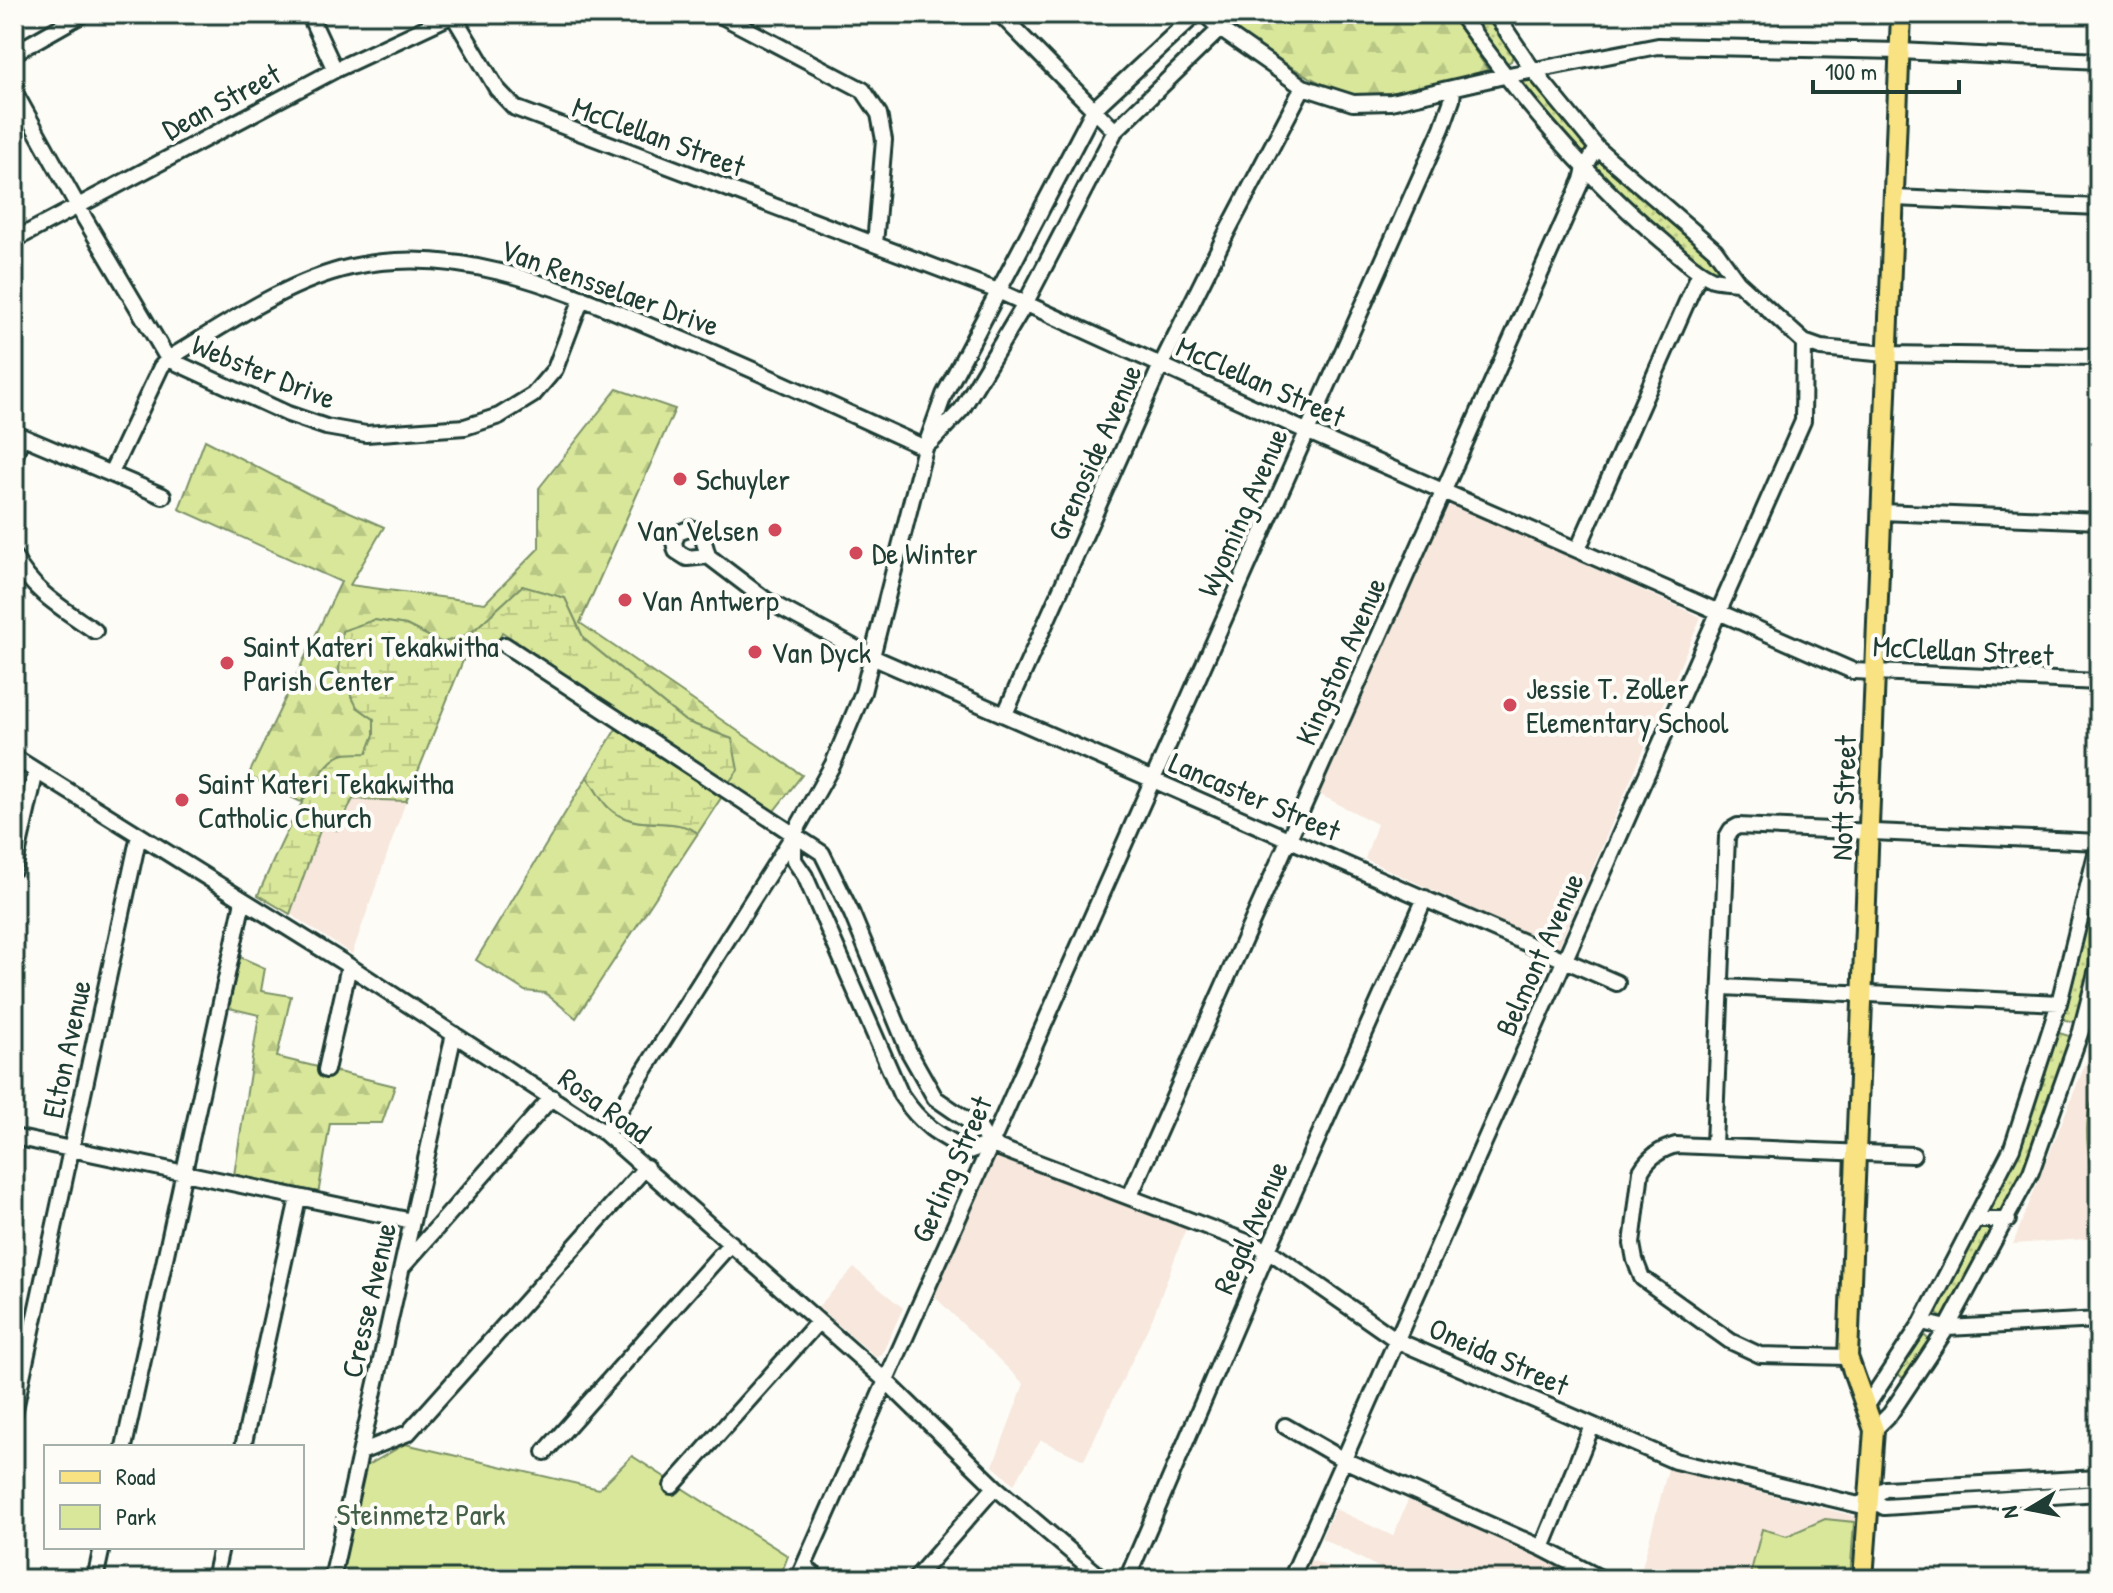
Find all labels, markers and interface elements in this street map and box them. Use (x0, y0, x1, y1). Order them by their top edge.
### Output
scale bar (1813, 44, 1959, 94)
street label: Dean Street (155, 53, 288, 149)
text: 100 m (1825, 55, 1877, 87)
street label: McClellan Street (567, 86, 751, 186)
street label: Van Rensselaer Drive (495, 229, 725, 345)
street label: Webster Drive (186, 324, 342, 418)
street label: McClellan Street (1170, 326, 1352, 436)
street label: Grenoside Avenue (1037, 358, 1151, 546)
street label: Wyoming Avenue (1187, 421, 1297, 602)
place label: Schuyler (696, 459, 791, 499)
marker: Schuyler (671, 470, 689, 488)
place label: Van Velsen (636, 510, 759, 550)
marker: Van Velsen (766, 521, 784, 539)
place label: De Winter (872, 533, 978, 573)
marker: De Winter (847, 544, 865, 562)
street label: Kingston Avenue (1285, 571, 1395, 751)
place label: Van Antwerp (641, 580, 779, 620)
marker: Van Antwerp (616, 591, 634, 609)
street label: McClellan Street (1872, 625, 2055, 675)
place label: Saint Kateri Tekakwitha Parish Center (243, 626, 499, 700)
place label: Van Dyck (771, 632, 871, 672)
marker: Van Dyck (746, 643, 764, 661)
marker: Saint Kateri Tekakwitha Parish Center (218, 654, 236, 672)
place label: Jessie T. Zoller Elementary School (1526, 668, 1728, 742)
marker: Jessie T. Zoller Elementary School (1501, 696, 1519, 714)
street label: Nott Street (1821, 734, 1865, 861)
street label: Lancaster Street (1163, 742, 1347, 850)
place label: Saint Kateri Tekakwitha Catholic Church (198, 763, 454, 837)
marker: Saint Kateri Tekakwitha Catholic Church (173, 791, 191, 809)
street label: Belmont Avenue (1485, 866, 1593, 1042)
street label: Elton Avenue (32, 976, 100, 1122)
street label: Rosa Road (551, 1058, 660, 1152)
street label: Gerling Street (901, 1089, 1001, 1249)
street label: Regal Avenue (1203, 1154, 1297, 1300)
street label: Cresse Avenue (331, 1218, 405, 1381)
street label: Oneida Street (1423, 1307, 1576, 1405)
legend (44, 1445, 304, 1549)
text: Road (116, 1460, 155, 1492)
north arrow (1989, 1469, 2069, 1549)
park label: Steinmetz Park (337, 1494, 505, 1534)
text: Park (116, 1500, 156, 1532)
text: N (1993, 1504, 2025, 1521)

